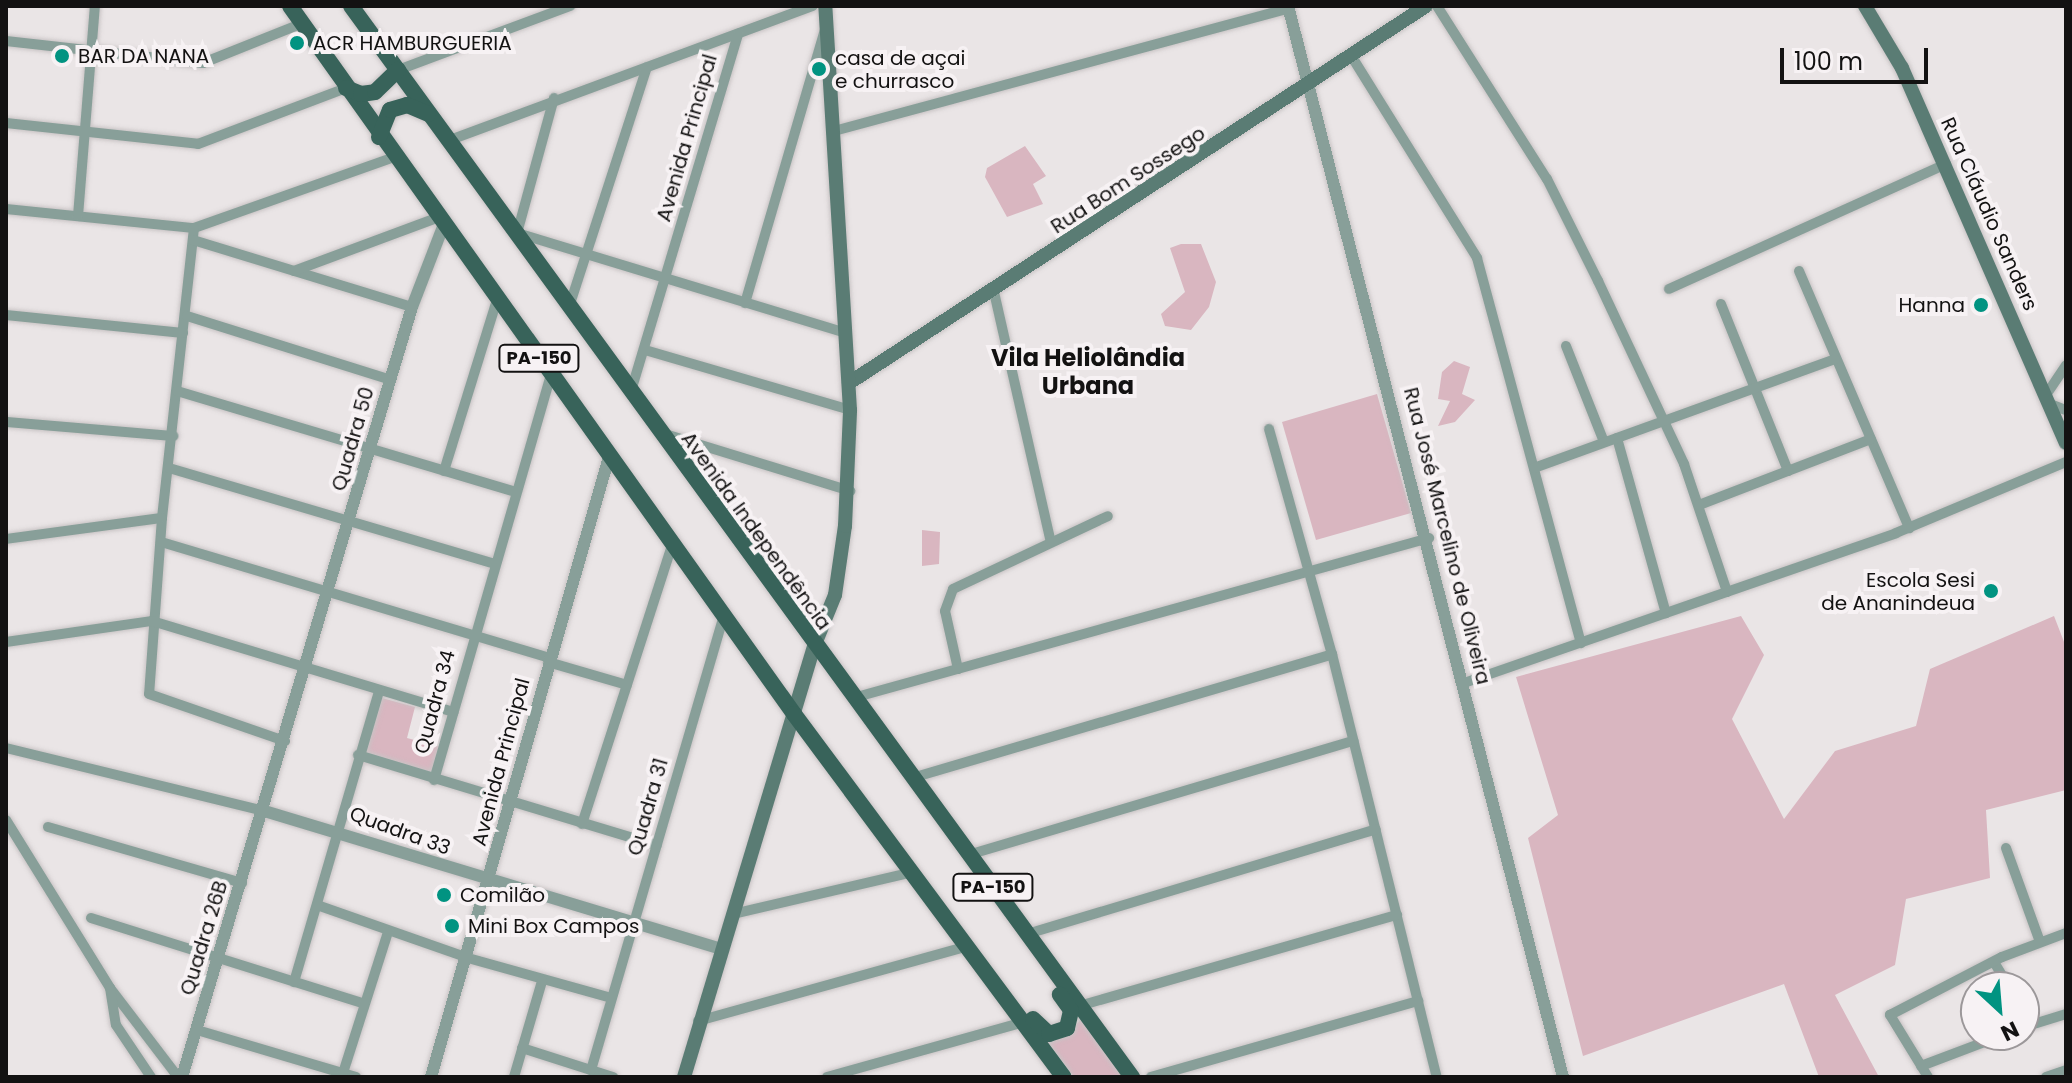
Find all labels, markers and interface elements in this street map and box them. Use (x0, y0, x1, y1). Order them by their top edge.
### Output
place label: ACR HAMBURGUERIA (313, 31, 512, 55)
scale bar (1784, 32, 1932, 82)
marker: ACR HAMBURGUERIA (288, 34, 306, 52)
place label: BAR DA NANA (78, 44, 209, 68)
text: 100 m (1794, 45, 1863, 78)
place label: casa de açai e churrasco (835, 46, 965, 93)
marker: BAR DA NANA (53, 47, 71, 65)
street label: Avenida Principal (652, 52, 722, 224)
marker: casa de açai e churrasco (810, 60, 828, 78)
street label: Rua Cláudio Sanders (1936, 114, 2042, 314)
street label: Rua Bom Sossego (1046, 121, 1210, 239)
place label: Hanna (1899, 293, 1965, 317)
marker: Hanna (1972, 296, 1990, 314)
road number: PA-150 (497, 344, 581, 372)
district label: Vila Heliolândia Urbana (991, 344, 1185, 400)
street label: Quadra 50 (327, 384, 379, 494)
street label: Rua José Marcelino de Oliveira (1398, 385, 1496, 687)
street label: Avenida Independência (676, 427, 836, 635)
place label: Escola Sesi de Ananindeua (1821, 568, 1975, 615)
marker: Escola Sesi de Ananindeua (1982, 582, 2000, 600)
street label: Quadra 34 (410, 648, 460, 756)
street label: Avenida Principal (467, 675, 535, 849)
street label: Quadra 31 (623, 756, 673, 858)
street label: Quadra 33 (346, 802, 454, 860)
road number: PA-150 (951, 873, 1035, 901)
street label: Quadra 26B (175, 878, 233, 998)
place label: Comilão (460, 883, 545, 907)
marker: Comilão (435, 886, 453, 904)
place label: Mini Box Campos (468, 914, 639, 938)
marker: Mini Box Campos (443, 917, 461, 935)
north arrow (1960, 971, 2040, 1051)
text: N (1996, 1014, 2024, 1049)

